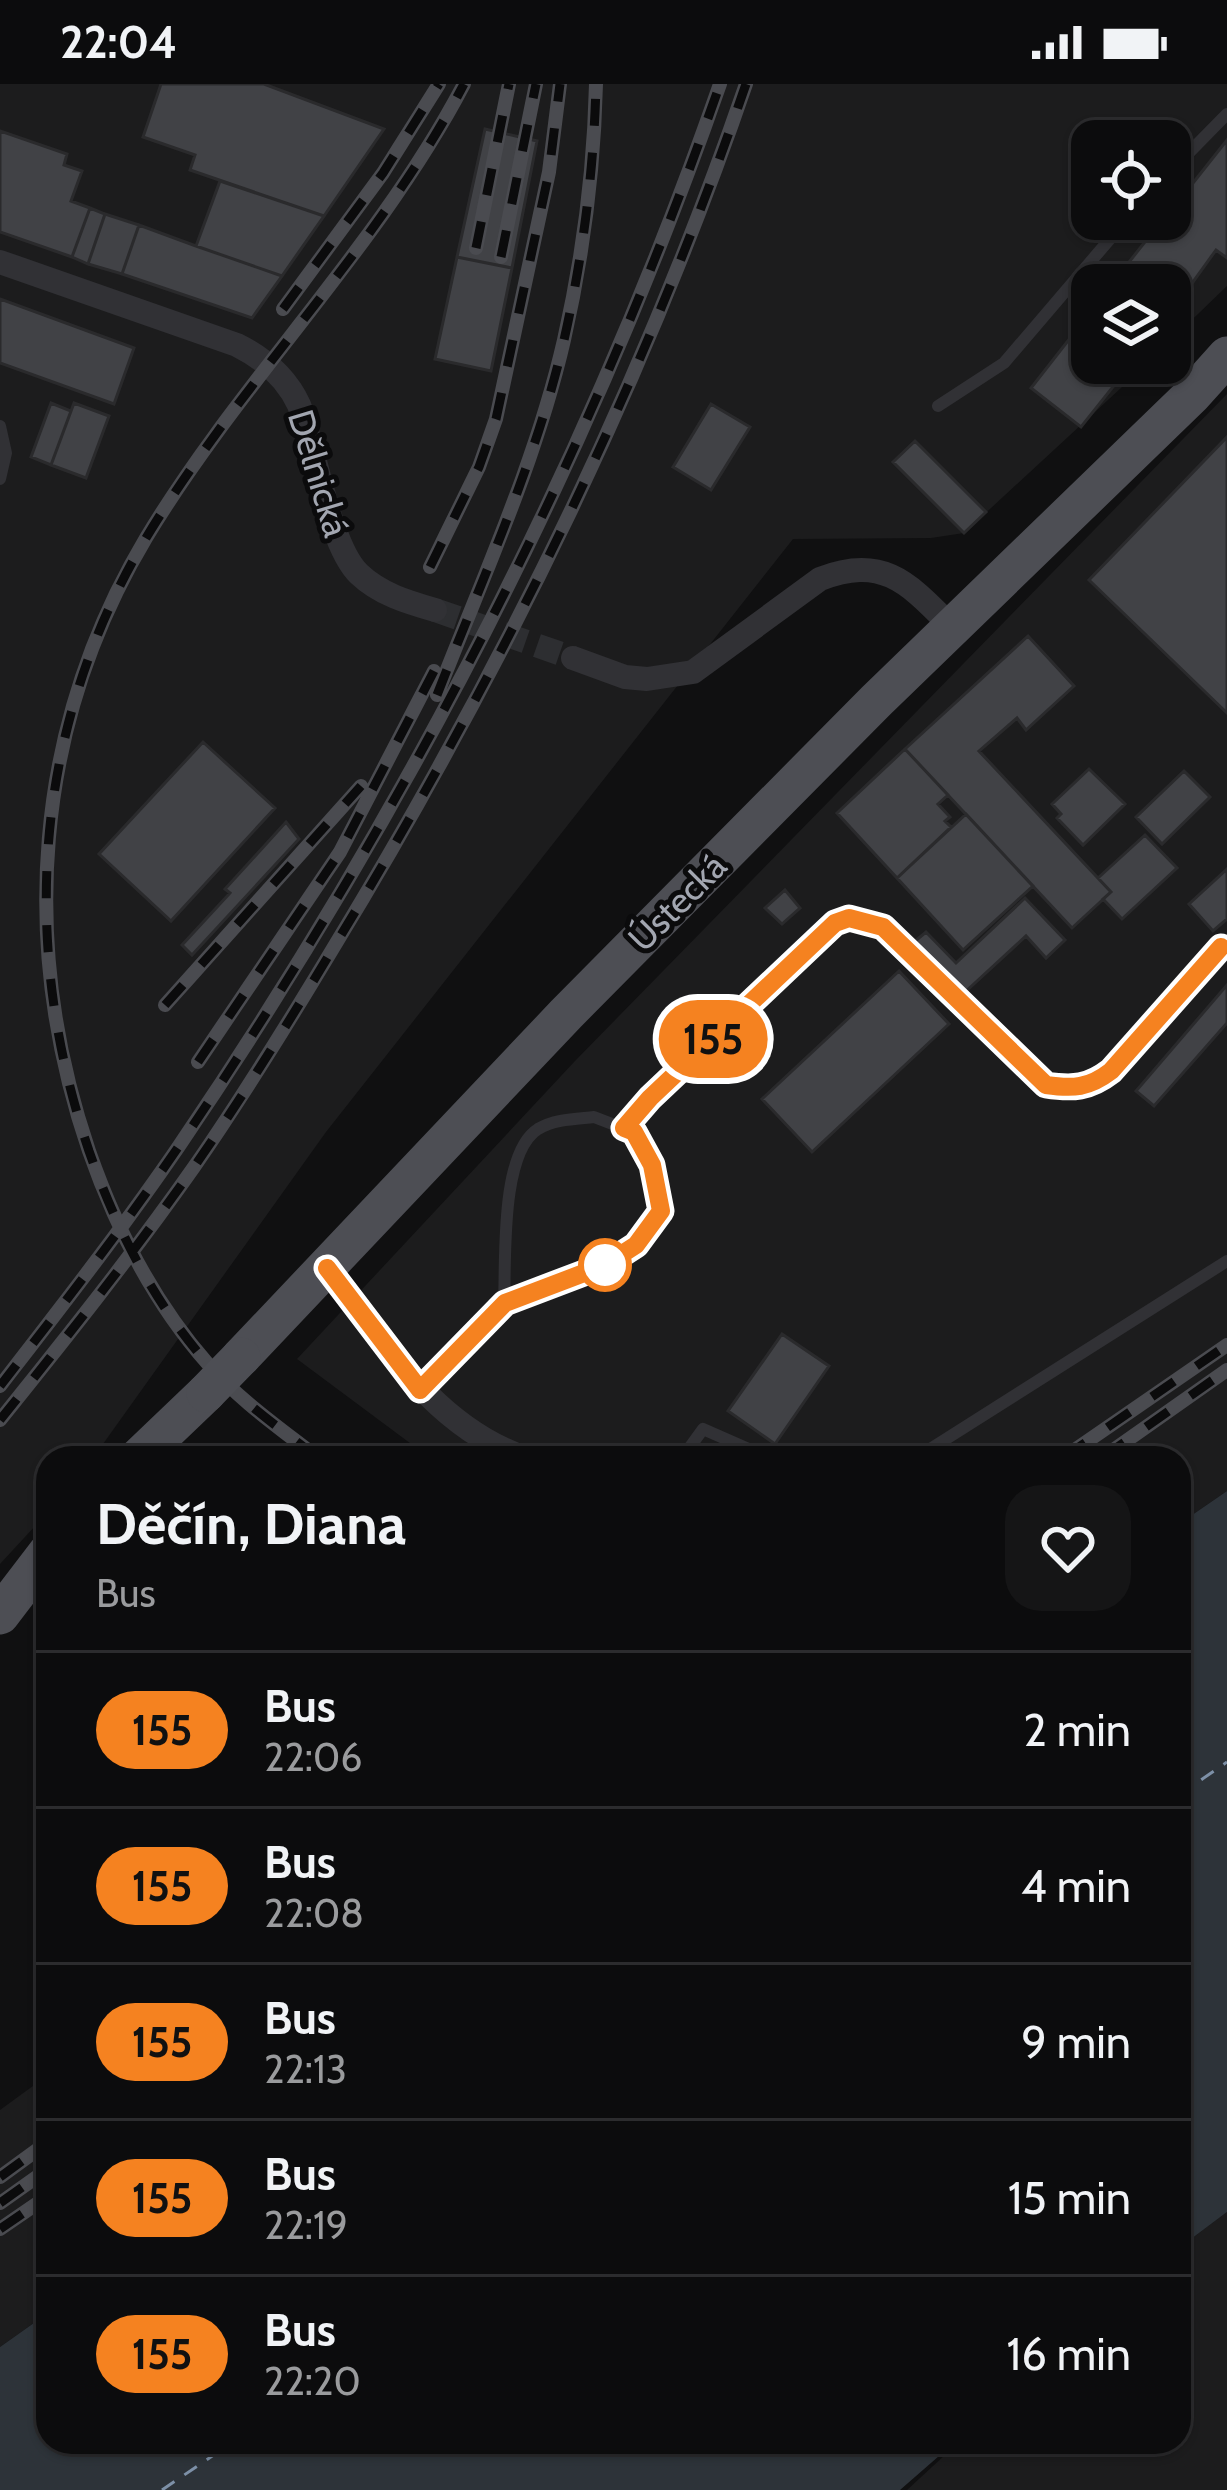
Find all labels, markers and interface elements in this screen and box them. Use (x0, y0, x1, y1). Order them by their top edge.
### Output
text: 22:04 (60, 15, 177, 69)
map controls (1071, 120, 1191, 384)
button: locate (1071, 120, 1191, 240)
button: layers (1071, 264, 1191, 384)
street label: Dělnická (279, 404, 359, 542)
street label: Ústecká (619, 844, 735, 960)
line badge: 155 (644, 1000, 782, 1078)
text: 155 (683, 1013, 743, 1065)
unlabelled marker (580, 1240, 630, 1290)
button: heart (1005, 1485, 1131, 1611)
text: Děčín, Diana (96, 1489, 406, 1558)
text: Bus (96, 1569, 156, 1617)
text: Bus (264, 1679, 336, 1733)
text: 2 min (1023, 1703, 1131, 1757)
text: 155 (132, 1704, 192, 1756)
text: 22:06 (264, 1733, 362, 1781)
text: Bus (264, 1835, 336, 1889)
text: 4 min (1021, 1859, 1131, 1913)
text: 155 (132, 1860, 192, 1912)
text: 22:08 (264, 1889, 364, 1937)
text: Bus (264, 1991, 336, 2045)
text: 9 min (1021, 2015, 1131, 2069)
text: 155 (132, 2016, 192, 2068)
text: 22:13 (264, 2045, 347, 2093)
text: Bus (264, 2147, 336, 2201)
text: 15 min (1008, 2171, 1131, 2225)
text: 155 (132, 2172, 192, 2224)
text: 22:19 (264, 2201, 348, 2249)
text: Bus (264, 2303, 336, 2357)
text: 16 min (1006, 2327, 1131, 2381)
text: 155 (132, 2328, 192, 2380)
text: 22:20 (264, 2357, 361, 2405)

